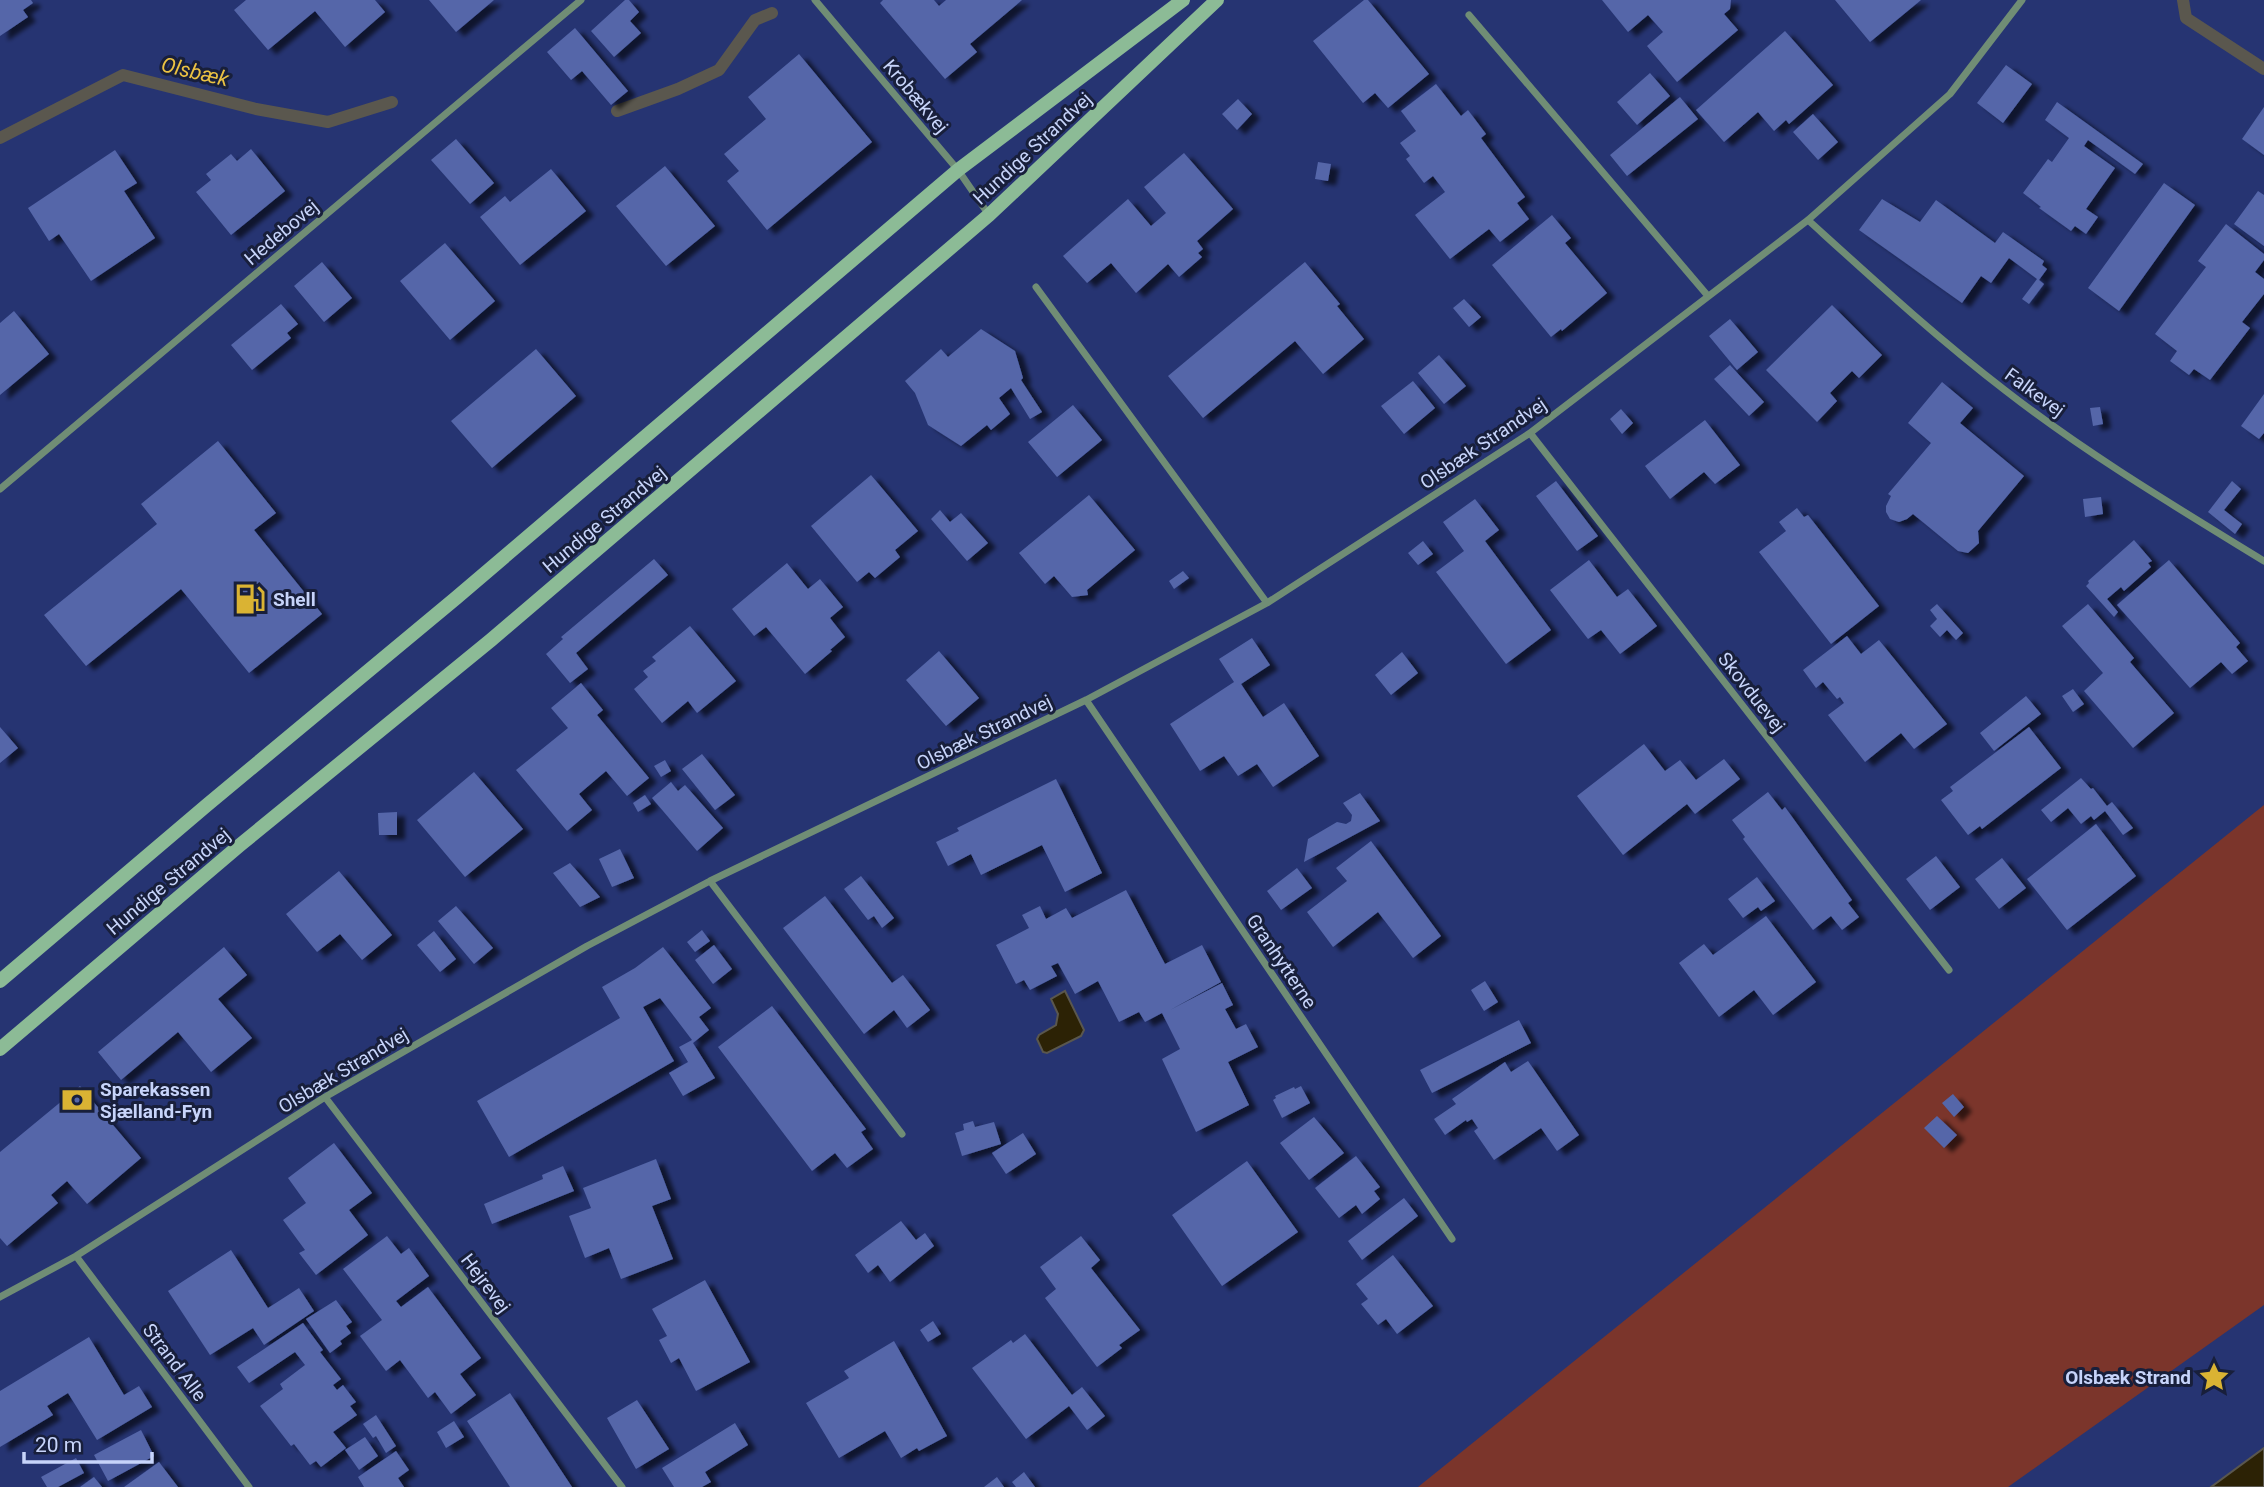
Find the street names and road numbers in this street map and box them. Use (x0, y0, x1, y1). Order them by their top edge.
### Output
street label: Krobækvej (878, 55, 953, 138)
street label: Hundige Strandvej (968, 87, 1097, 209)
street label: Hedebovej (240, 195, 323, 270)
street label: Falkevej (2000, 363, 2069, 422)
street label: Olsbæk Strandvej (1416, 393, 1551, 494)
street label: Hundige Strandvej (538, 461, 671, 578)
street label: Skovduevej (1713, 648, 1790, 737)
street label: Olsbæk Strandvej (913, 690, 1055, 775)
street label: Hundige Strandvej (102, 823, 235, 940)
street label: Granhytterne (1242, 910, 1322, 1013)
street label: Olsbæk Strandvej (274, 1023, 412, 1118)
street label: Hejrevej (456, 1249, 515, 1317)
street label: Strand Alle (138, 1319, 211, 1406)

